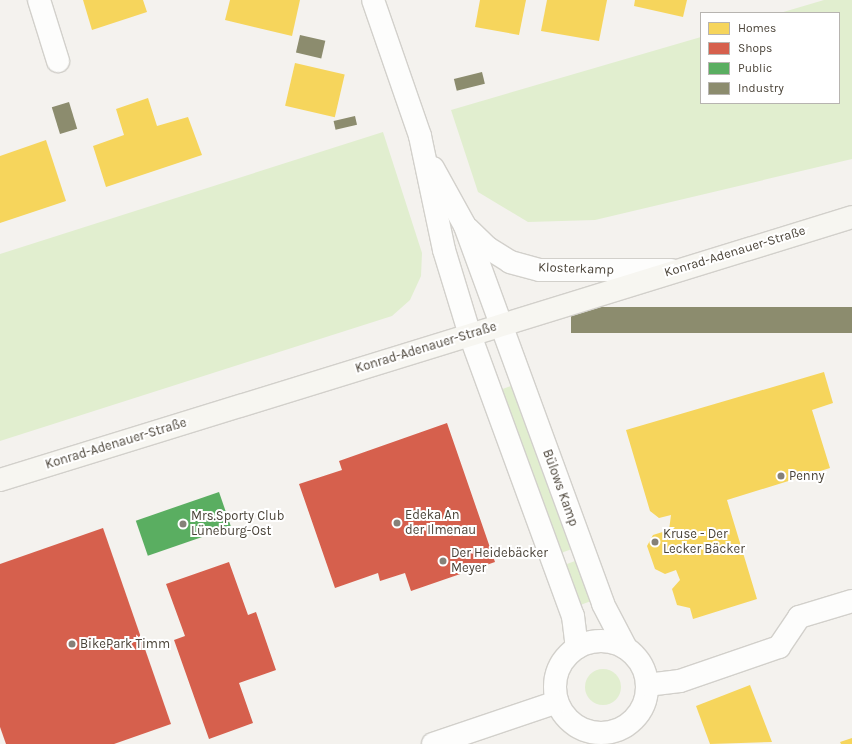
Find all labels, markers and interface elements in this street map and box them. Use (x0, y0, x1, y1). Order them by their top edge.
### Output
legend (700, 12, 840, 104)
text: Homes (738, 21, 776, 35)
text: Shops (738, 41, 772, 55)
text: Public (738, 61, 772, 75)
text: Industry (738, 81, 784, 95)
street label: Konrad-Adenauer-Straße (663, 223, 807, 281)
street label: Klosterkamp (538, 260, 614, 278)
street label: Konrad-Adenauer-Straße (354, 319, 498, 377)
street label: Konrad-Adenauer-Straße (44, 415, 188, 473)
street label: Bülows Kamp (539, 447, 581, 529)
place label: Penny (789, 468, 825, 484)
marker: Penny (776, 471, 786, 481)
place label: Edeka An der Ilmenau (405, 508, 476, 539)
place label: Mrs.Sporty Club Lüneburg-Ost (191, 509, 284, 540)
marker: Edeka An der Ilmenau (392, 518, 402, 528)
marker: Mrs.Sporty Club Lüneburg-Ost (178, 519, 188, 529)
place label: Kruse - Der Lecker Bäcker (663, 527, 745, 558)
marker: Kruse - Der Lecker Bäcker (650, 537, 660, 547)
place label: Der Heidebäcker Meyer (451, 546, 548, 577)
marker: Der Heidebäcker Meyer (438, 556, 448, 566)
place label: BikePark Timm (80, 636, 170, 652)
marker: BikePark Timm (67, 639, 77, 649)

